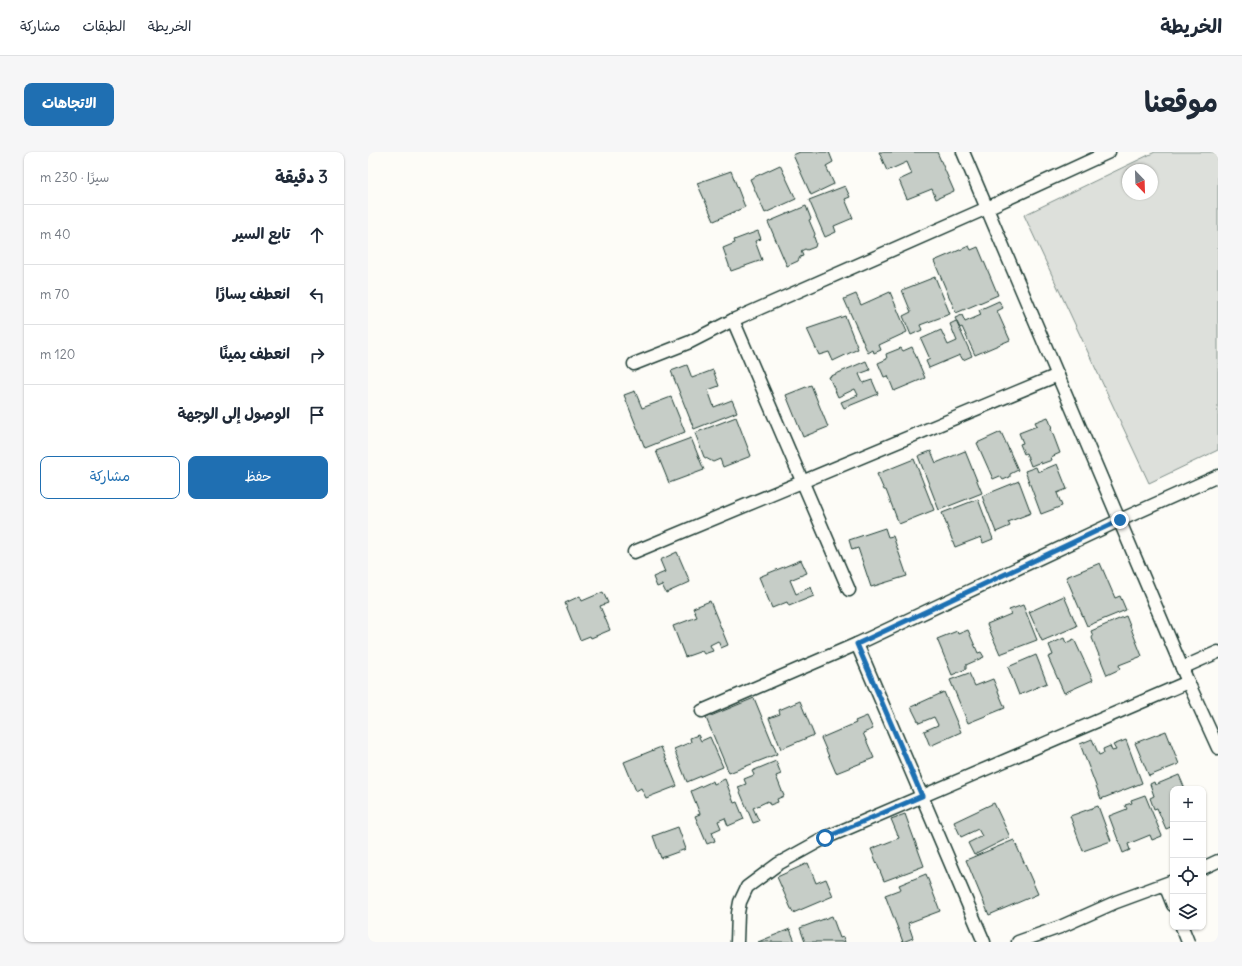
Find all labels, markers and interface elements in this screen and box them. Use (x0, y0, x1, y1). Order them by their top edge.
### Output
text: الخريطة (1160, 14, 1222, 38)
text: مشاركة (20, 17, 60, 35)
text: الطبقات (82, 17, 126, 35)
text: الخريطة (148, 17, 191, 35)
button: الاتجاهات (24, 83, 114, 126)
text: موقعنا (1144, 84, 1218, 120)
north arrow (1122, 164, 1158, 200)
text: 3 دقيقة (275, 166, 328, 188)
text: سيرًا · 230 m (40, 169, 109, 186)
text: تابع السير (233, 224, 290, 243)
icon: ahead (306, 224, 328, 246)
text: 40 m (40, 226, 71, 243)
text: انعطف يسارًا (216, 284, 290, 303)
icon: left (306, 284, 328, 306)
text: 70 m (40, 286, 69, 303)
text: انعطف يمينًا (219, 344, 290, 363)
icon: right (306, 344, 328, 366)
text: 120 m (40, 346, 75, 363)
text: الوصول إلى الوجهة (177, 404, 290, 423)
icon: arrive (306, 404, 328, 426)
button: مشاركة (40, 456, 180, 499)
button: حفظ (188, 456, 328, 499)
route end (1111, 511, 1129, 529)
map controls (1170, 786, 1206, 930)
button: + (1170, 786, 1206, 822)
button: − (1170, 822, 1206, 858)
route start (816, 829, 834, 847)
button: locate (1170, 858, 1206, 894)
button: layers (1170, 894, 1206, 930)

